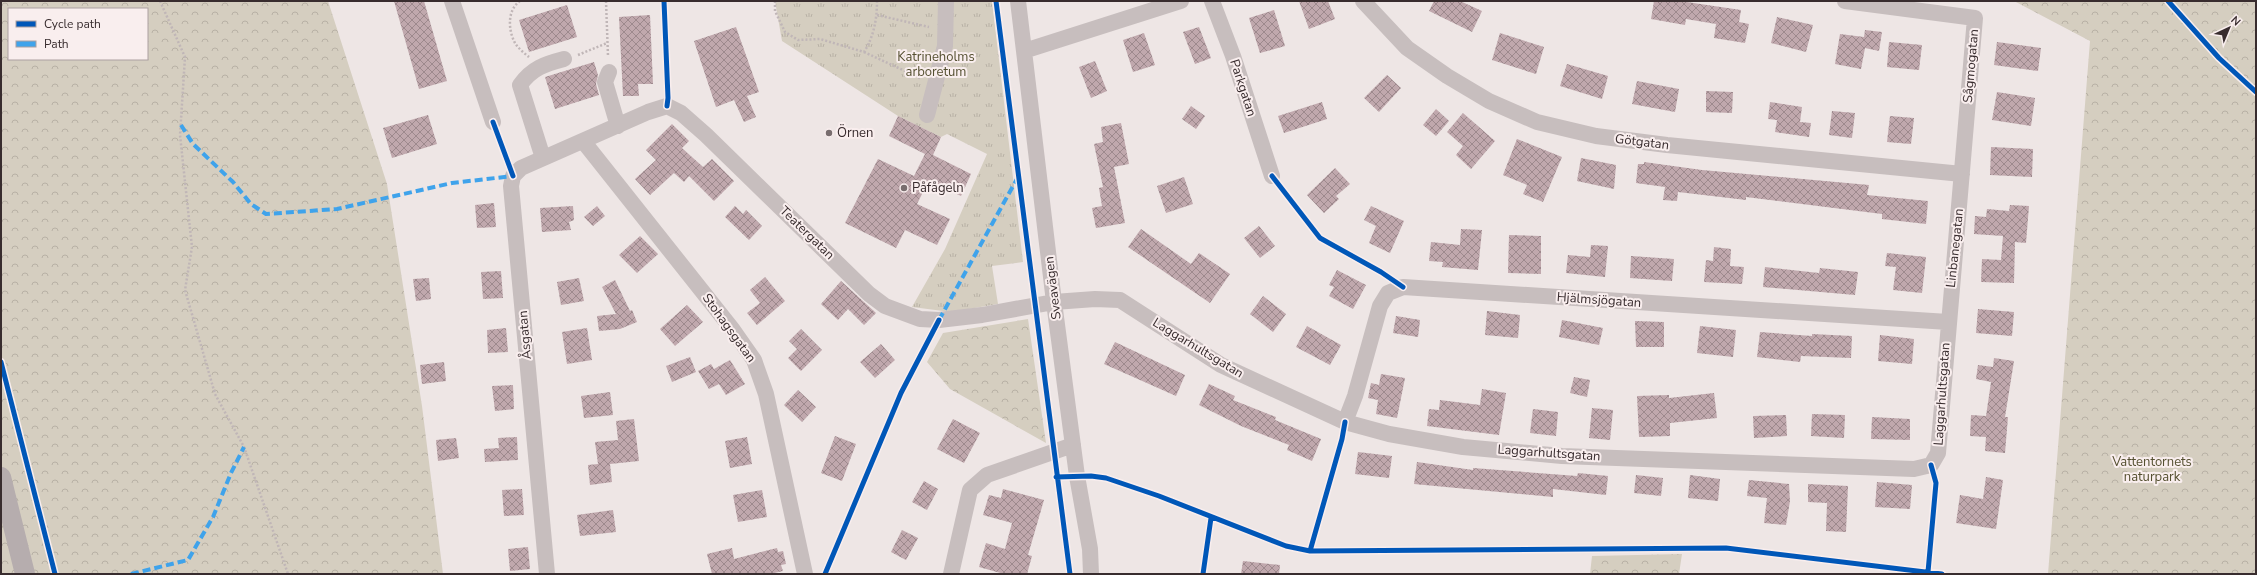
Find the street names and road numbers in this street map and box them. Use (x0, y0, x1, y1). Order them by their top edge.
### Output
street label: Sågmogatan (1959, 28, 1983, 104)
street label: Parkgatan (1225, 57, 1261, 119)
street label: Götgatan (1614, 130, 1670, 154)
street label: Teatergatan (776, 202, 838, 264)
street label: Linbanegatan (1942, 207, 1968, 289)
street label: Sveavägen (1040, 255, 1066, 321)
street label: Hjälmsjögatan (1556, 288, 1642, 312)
street label: Stohagsgatan (698, 290, 760, 366)
street label: Åsgatan (513, 310, 536, 360)
street label: Laggarhultsgatan (1149, 314, 1247, 382)
street label: Laggarhultsgatan (1929, 342, 1955, 446)
street label: Laggarhultsgatan (1497, 440, 1601, 466)

